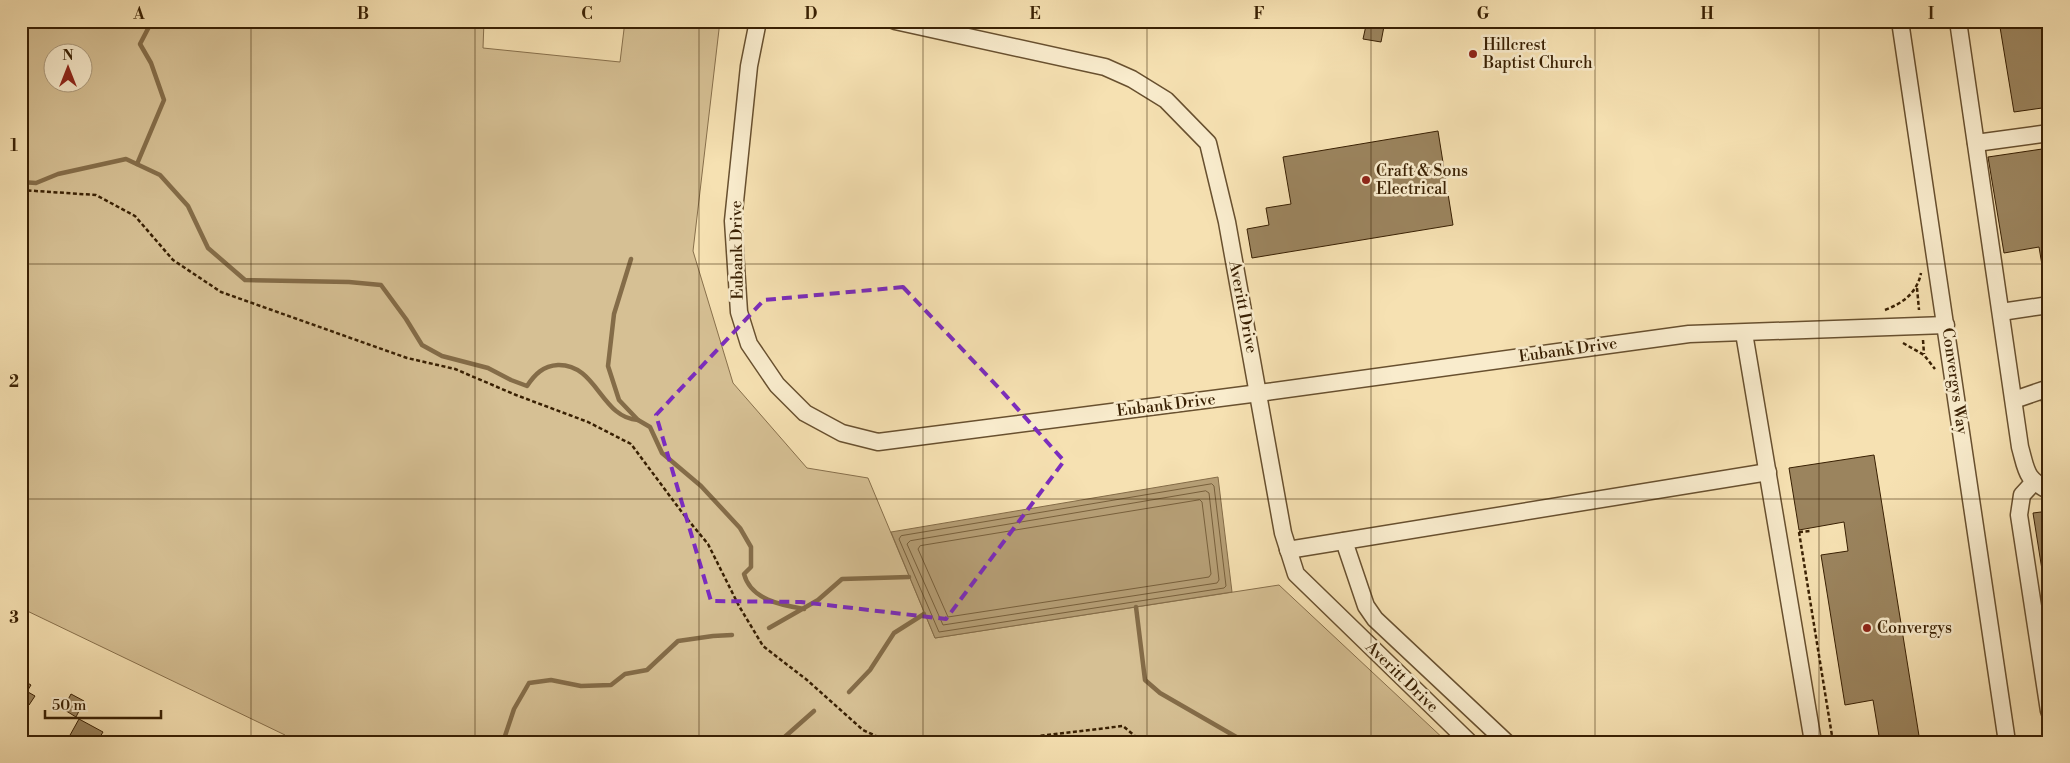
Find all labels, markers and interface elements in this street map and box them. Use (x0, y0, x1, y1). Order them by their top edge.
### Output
text: A (132, 4, 145, 24)
text: B (357, 4, 369, 24)
text: C (581, 4, 593, 24)
text: D (805, 4, 818, 24)
text: E (1029, 4, 1041, 24)
text: F (1253, 4, 1265, 24)
text: G (1477, 4, 1490, 24)
text: H (1700, 4, 1714, 24)
text: I (1928, 4, 1934, 24)
place label: Hillcrest Baptist Church (1482, 35, 1593, 73)
north arrow (42, 42, 92, 92)
text: N (62, 47, 74, 65)
marker: Hillcrest Baptist Church (1467, 48, 1479, 60)
text: 1 (10, 136, 18, 156)
place label: Craft & Sons Electrical (1376, 161, 1468, 199)
marker: Craft & Sons Electrical (1360, 174, 1372, 186)
street label: Eubank Drive (726, 200, 748, 300)
street label: Averitt Drive (1224, 258, 1262, 355)
street label: Convergys Way (1938, 326, 1972, 436)
street label: Eubank Drive (1517, 333, 1619, 367)
text: 2 (9, 372, 19, 392)
street label: Eubank Drive (1115, 389, 1217, 421)
text: 3 (9, 608, 19, 628)
place label: Convergys (1877, 618, 1952, 638)
marker: Convergys (1861, 622, 1873, 634)
street label: Averitt Drive (1361, 637, 1443, 717)
scale bar (45, 688, 161, 720)
text: 50 m (52, 696, 86, 715)

